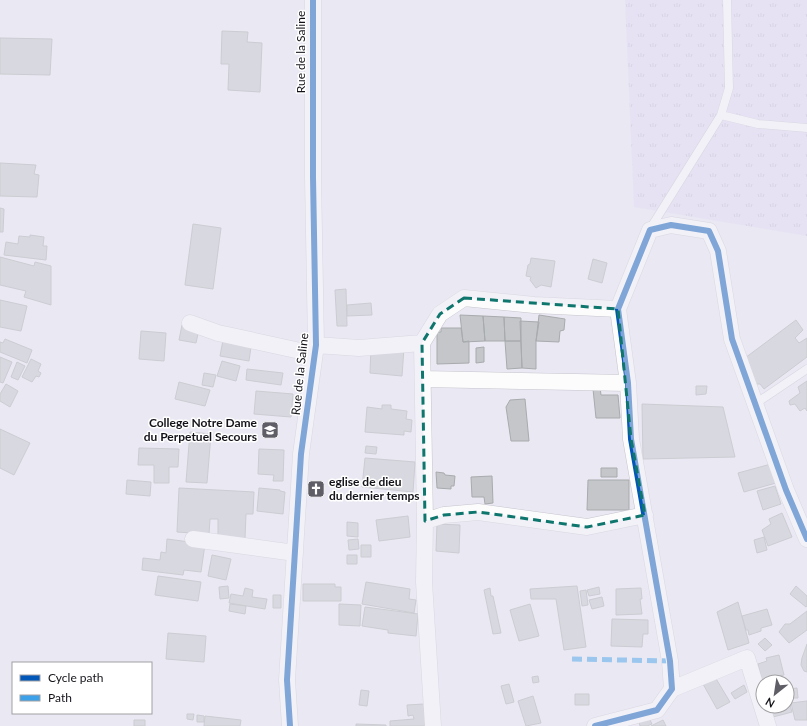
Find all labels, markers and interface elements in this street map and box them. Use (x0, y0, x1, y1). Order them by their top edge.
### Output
street label: Rue de la Saline (293, 11, 308, 93)
street label: Rue de la Saline (288, 332, 311, 416)
place label: College Notre Dame du Perpetuel Secours (144, 415, 258, 444)
school or university icon: College Notre Dame du Perpetuel Secours (260, 420, 280, 440)
place label: eglise de dieu du dernier temps (329, 474, 420, 503)
church icon: eglise de dieu du dernier temps (306, 479, 326, 499)
legend (12, 662, 152, 714)
text: Cycle path (48, 670, 103, 685)
north arrow (755, 674, 795, 714)
text: Path (48, 690, 72, 705)
text: N (763, 695, 777, 711)

